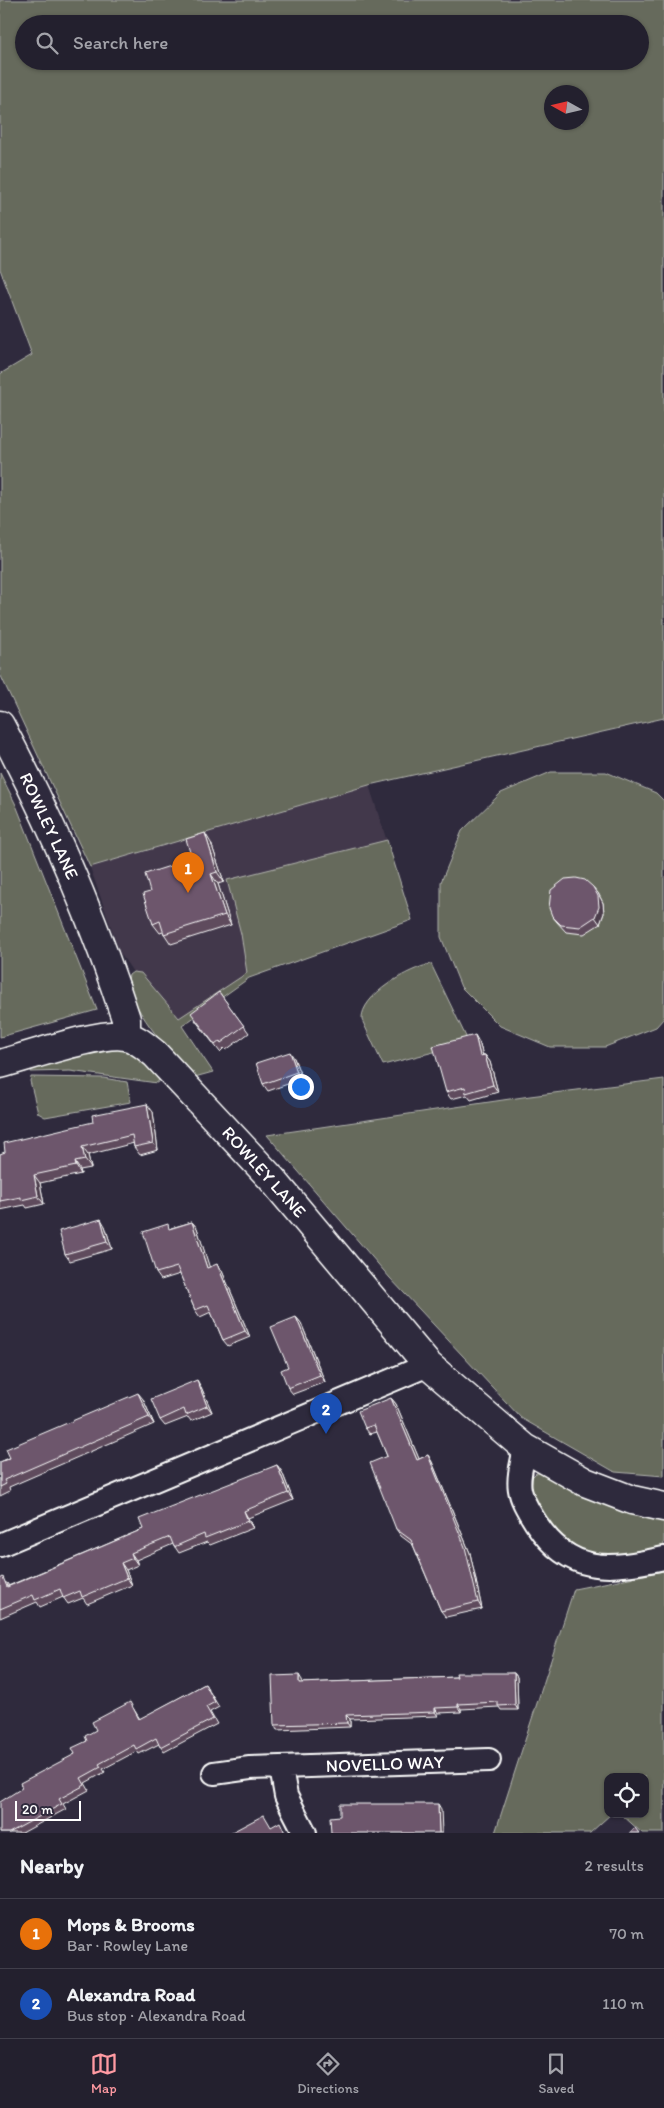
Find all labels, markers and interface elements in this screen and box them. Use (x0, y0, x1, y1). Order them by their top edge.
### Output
search box (15, 15, 649, 70)
icon: search (33, 29, 61, 57)
text: Search here (73, 31, 168, 54)
north arrow (544, 85, 589, 130)
street label: ROWLEY LANE (15, 769, 83, 883)
pin: 1 (172, 852, 204, 893)
your location (288, 1074, 314, 1100)
street label: ROWLEY LANE (217, 1122, 311, 1222)
pin: 2 (310, 1393, 342, 1434)
street label: NOVELLO WAY (326, 1751, 445, 1777)
map controls (604, 1773, 649, 1818)
button: locate (604, 1773, 649, 1818)
scale bar (15, 1798, 81, 1821)
text: 20 m (22, 1801, 53, 1818)
text: Nearby (20, 1853, 84, 1878)
text: 2 results (584, 1856, 644, 1875)
text: Mops & Brooms (67, 1913, 195, 1936)
text: 1 (32, 1924, 40, 1943)
text: 70 m (609, 1924, 644, 1943)
text: Bar · Rowley Lane (67, 1936, 188, 1955)
text: Alexandra Road (67, 1983, 195, 2006)
text: 2 (32, 1994, 40, 2013)
text: 110 m (602, 1994, 644, 2013)
text: Bus stop · Alexandra Road (67, 2006, 246, 2025)
tab: Map (90, 2050, 118, 2097)
tab: Directions (297, 2050, 359, 2097)
tab: Saved (538, 2050, 574, 2097)

